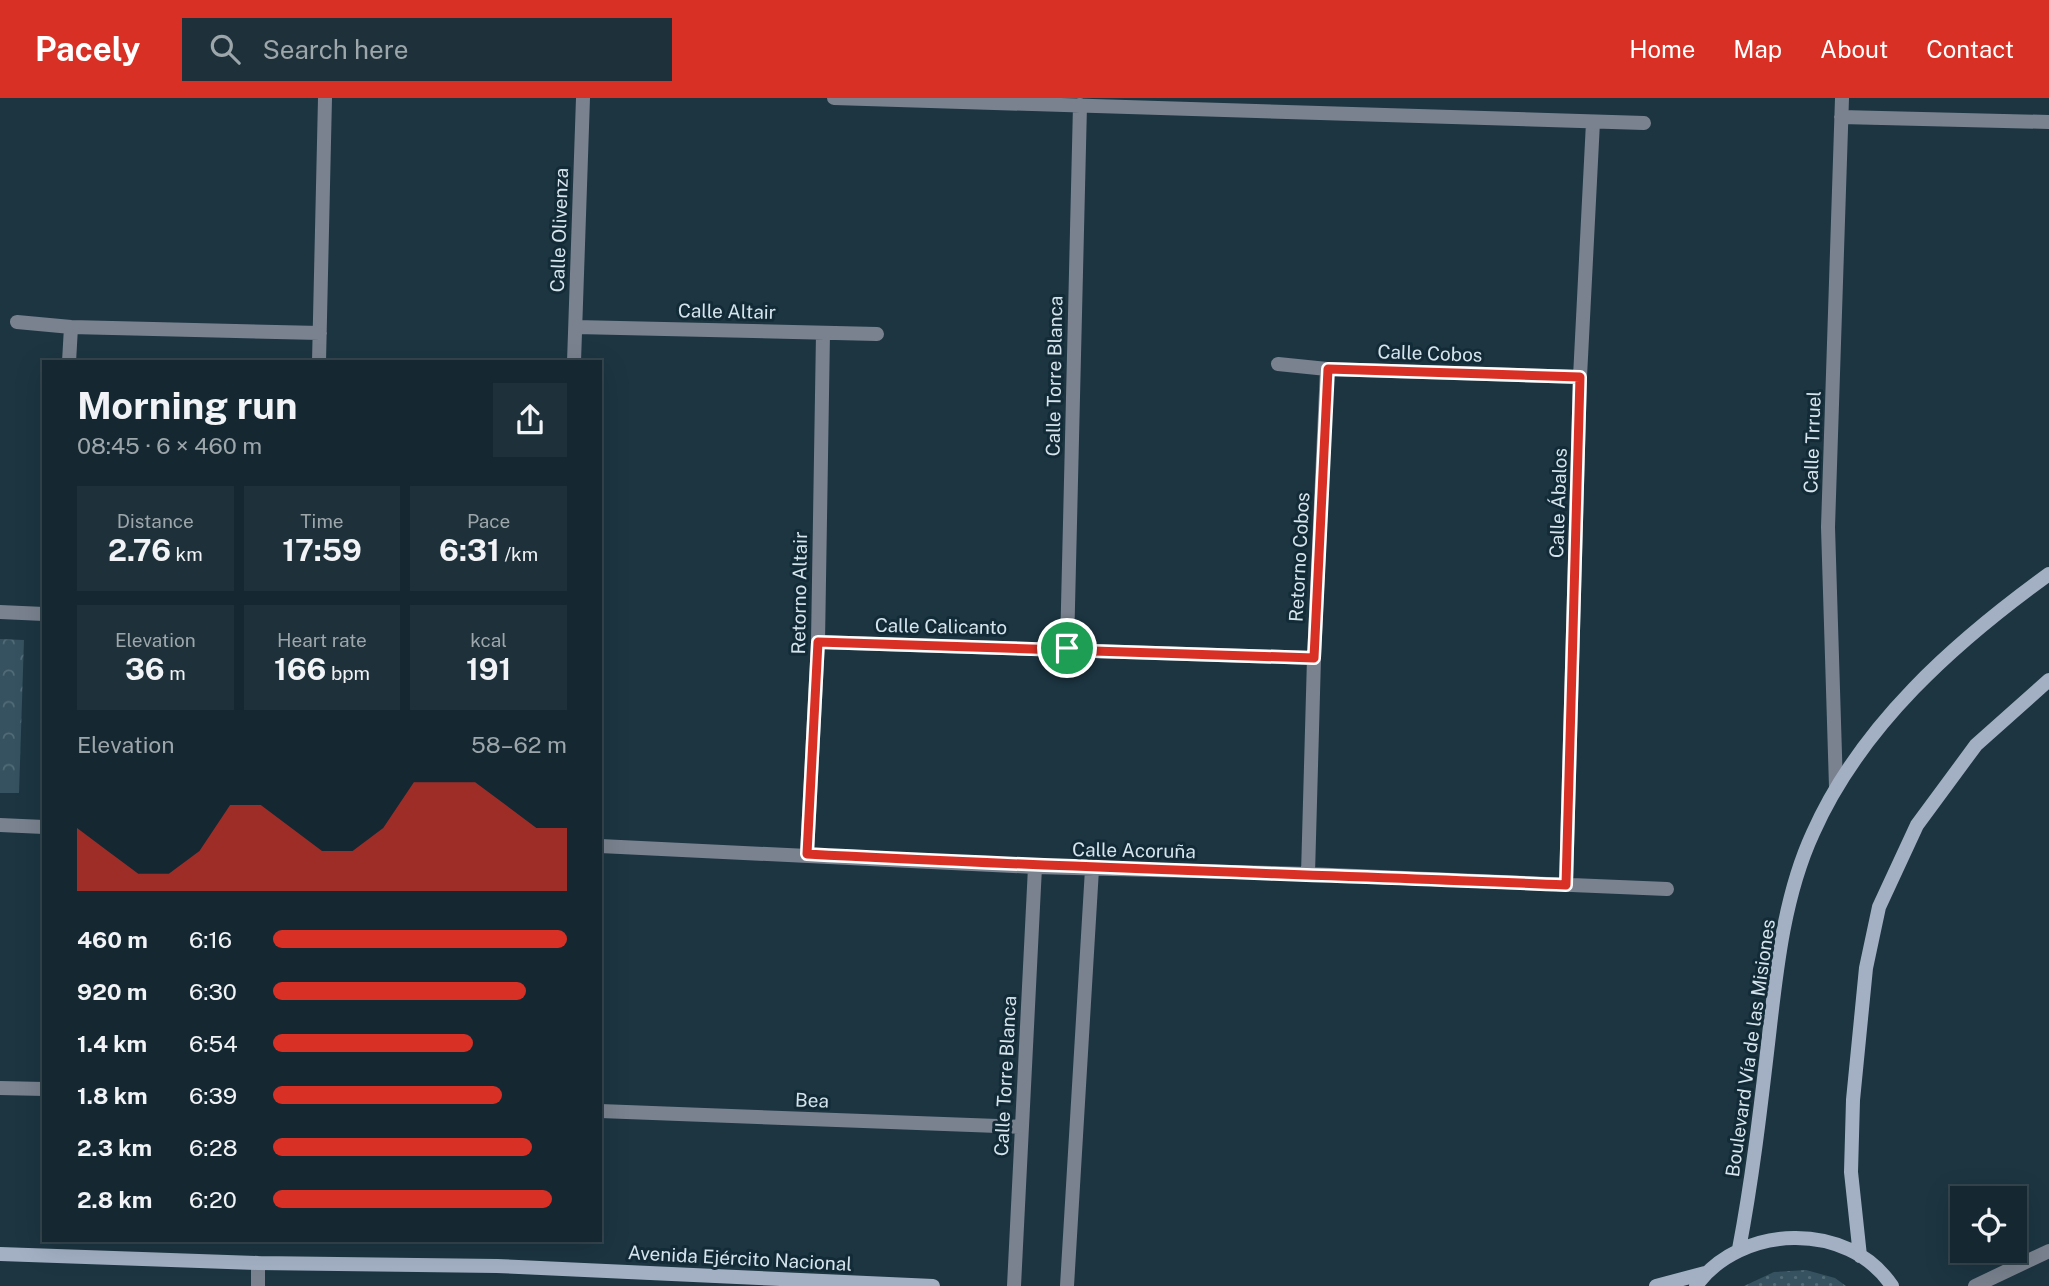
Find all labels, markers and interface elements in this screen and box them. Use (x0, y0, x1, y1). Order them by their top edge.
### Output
search box (182, 18, 672, 81)
text: Pacely (35, 30, 140, 68)
icon: search (206, 30, 244, 68)
text: Search here (262, 34, 408, 65)
text: Home (1629, 35, 1695, 63)
text: Map (1733, 35, 1782, 63)
text: About (1820, 35, 1888, 63)
text: Contact (1926, 35, 2014, 63)
street label: Calle Olivenza (546, 167, 572, 293)
street label: Calle Torre Blanca (1042, 295, 1066, 457)
street label: Calle Altair (678, 299, 776, 323)
street label: Calle Cobos (1377, 340, 1483, 366)
text: Morning run (77, 383, 298, 428)
button: share (493, 383, 567, 457)
street label: Calle Trruel (1799, 390, 1825, 494)
text: 08:45 · 6 × 460 m (77, 432, 262, 459)
street label: Calle Ábalos (1545, 448, 1571, 558)
street label: Retorno Cobos (1285, 492, 1313, 622)
text: Distance (117, 510, 194, 532)
text: Time (300, 510, 344, 532)
text: Pace (467, 510, 510, 532)
street label: Retorno Altair (787, 531, 811, 655)
text: 2.76 (108, 532, 171, 568)
text: 17:59 (282, 532, 362, 568)
text: 6:31 (439, 532, 500, 568)
text: km (171, 543, 203, 565)
text: /km (500, 543, 538, 565)
street label: Calle Calicanto (875, 614, 1007, 638)
pin (1037, 618, 1097, 678)
text: Elevation (115, 629, 196, 651)
text: Heart rate (277, 629, 367, 651)
text: kcal (470, 629, 507, 651)
icon: arrive (1048, 629, 1086, 667)
text: 36 (125, 651, 165, 687)
text: 166 (274, 651, 326, 687)
text: 191 (466, 651, 511, 687)
text: m (165, 662, 186, 684)
text: bpm (326, 662, 370, 684)
text: Elevation (77, 731, 175, 758)
text: 58–62 m (471, 731, 567, 758)
street label: Calle Acoruña (1072, 838, 1196, 862)
street label: Boulevard Vía de las Misiones (1721, 918, 1779, 1178)
text: 460 m (77, 926, 148, 953)
text: 6:16 (189, 926, 232, 953)
text: 920 m (77, 978, 147, 1005)
text: 6:30 (189, 978, 237, 1005)
street label: Calle Torre Blanca (990, 995, 1020, 1157)
text: 1.4 km (77, 1030, 147, 1057)
text: 6:54 (189, 1030, 238, 1057)
text: 1.8 km (77, 1082, 148, 1109)
text: 6:39 (189, 1082, 237, 1109)
street label: Bea (795, 1088, 829, 1112)
text: 2.3 km (77, 1134, 152, 1161)
text: 6:28 (189, 1134, 238, 1161)
text: 2.8 km (77, 1186, 152, 1213)
text: 6:20 (189, 1186, 237, 1213)
map controls (1950, 1186, 2027, 1263)
button: locate (1950, 1186, 2027, 1263)
street label: Avenida Ejército Nacional (627, 1241, 853, 1275)

